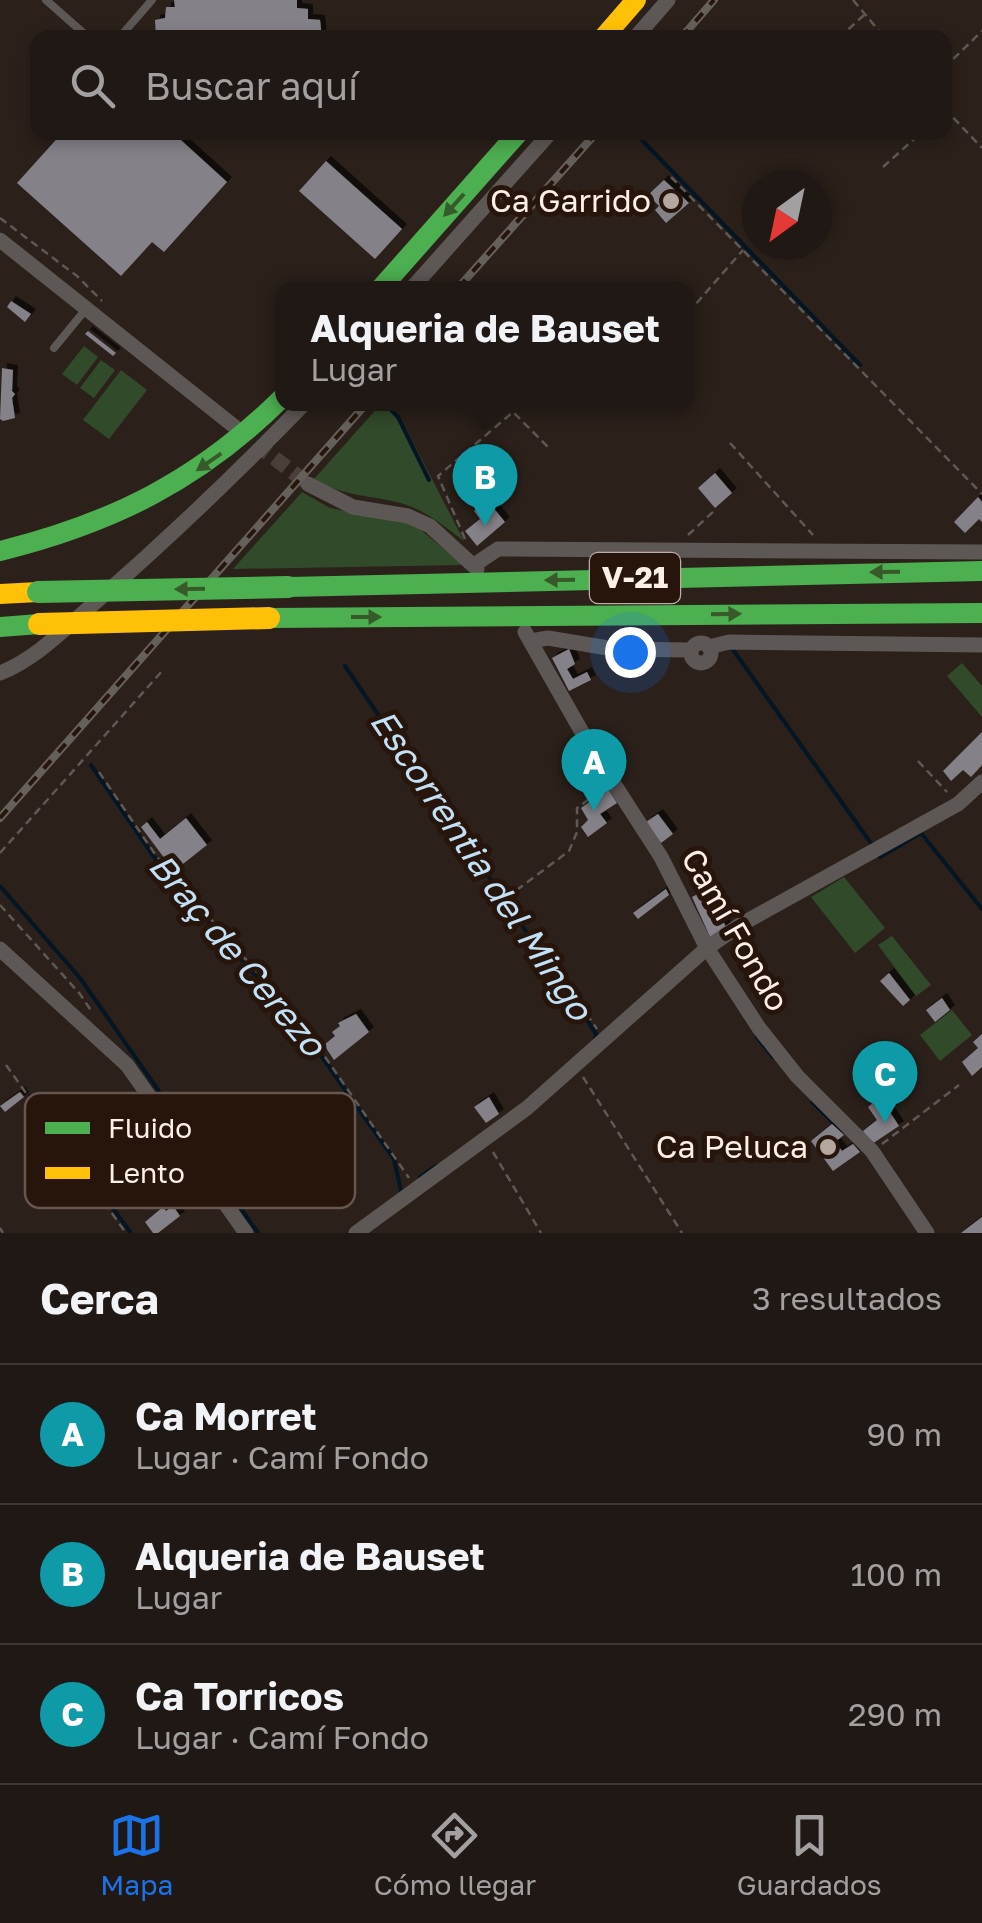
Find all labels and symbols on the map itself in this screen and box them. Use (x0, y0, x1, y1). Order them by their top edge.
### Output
north arrow (742, 170, 832, 260)
place label: Ca Garrido (490, 181, 651, 219)
marker: Ca Garrido (660, 190, 682, 212)
one-way arrow (444, 193, 466, 218)
pin: B (452, 444, 518, 526)
one-way arrow (196, 452, 223, 471)
road number: V-21 (590, 553, 680, 603)
one-way arrow (868, 564, 900, 580)
one-way arrow (543, 572, 575, 588)
one-way arrow (174, 581, 206, 597)
one-way arrow (711, 606, 743, 622)
one-way arrow (351, 609, 383, 625)
your location (605, 627, 656, 678)
water label: Escorrentia del Mingo (362, 701, 603, 1029)
pin: A (562, 728, 626, 811)
street label: Camí Fondo (674, 842, 798, 1017)
water label: Braç de Cerezo (141, 845, 336, 1066)
pin: C (852, 1040, 918, 1123)
legend (25, 1093, 355, 1208)
text: Fluido (108, 1111, 192, 1144)
place label: Ca Peluca (656, 1127, 808, 1165)
marker: Ca Peluca (817, 1136, 839, 1158)
text: Lento (108, 1156, 185, 1189)

